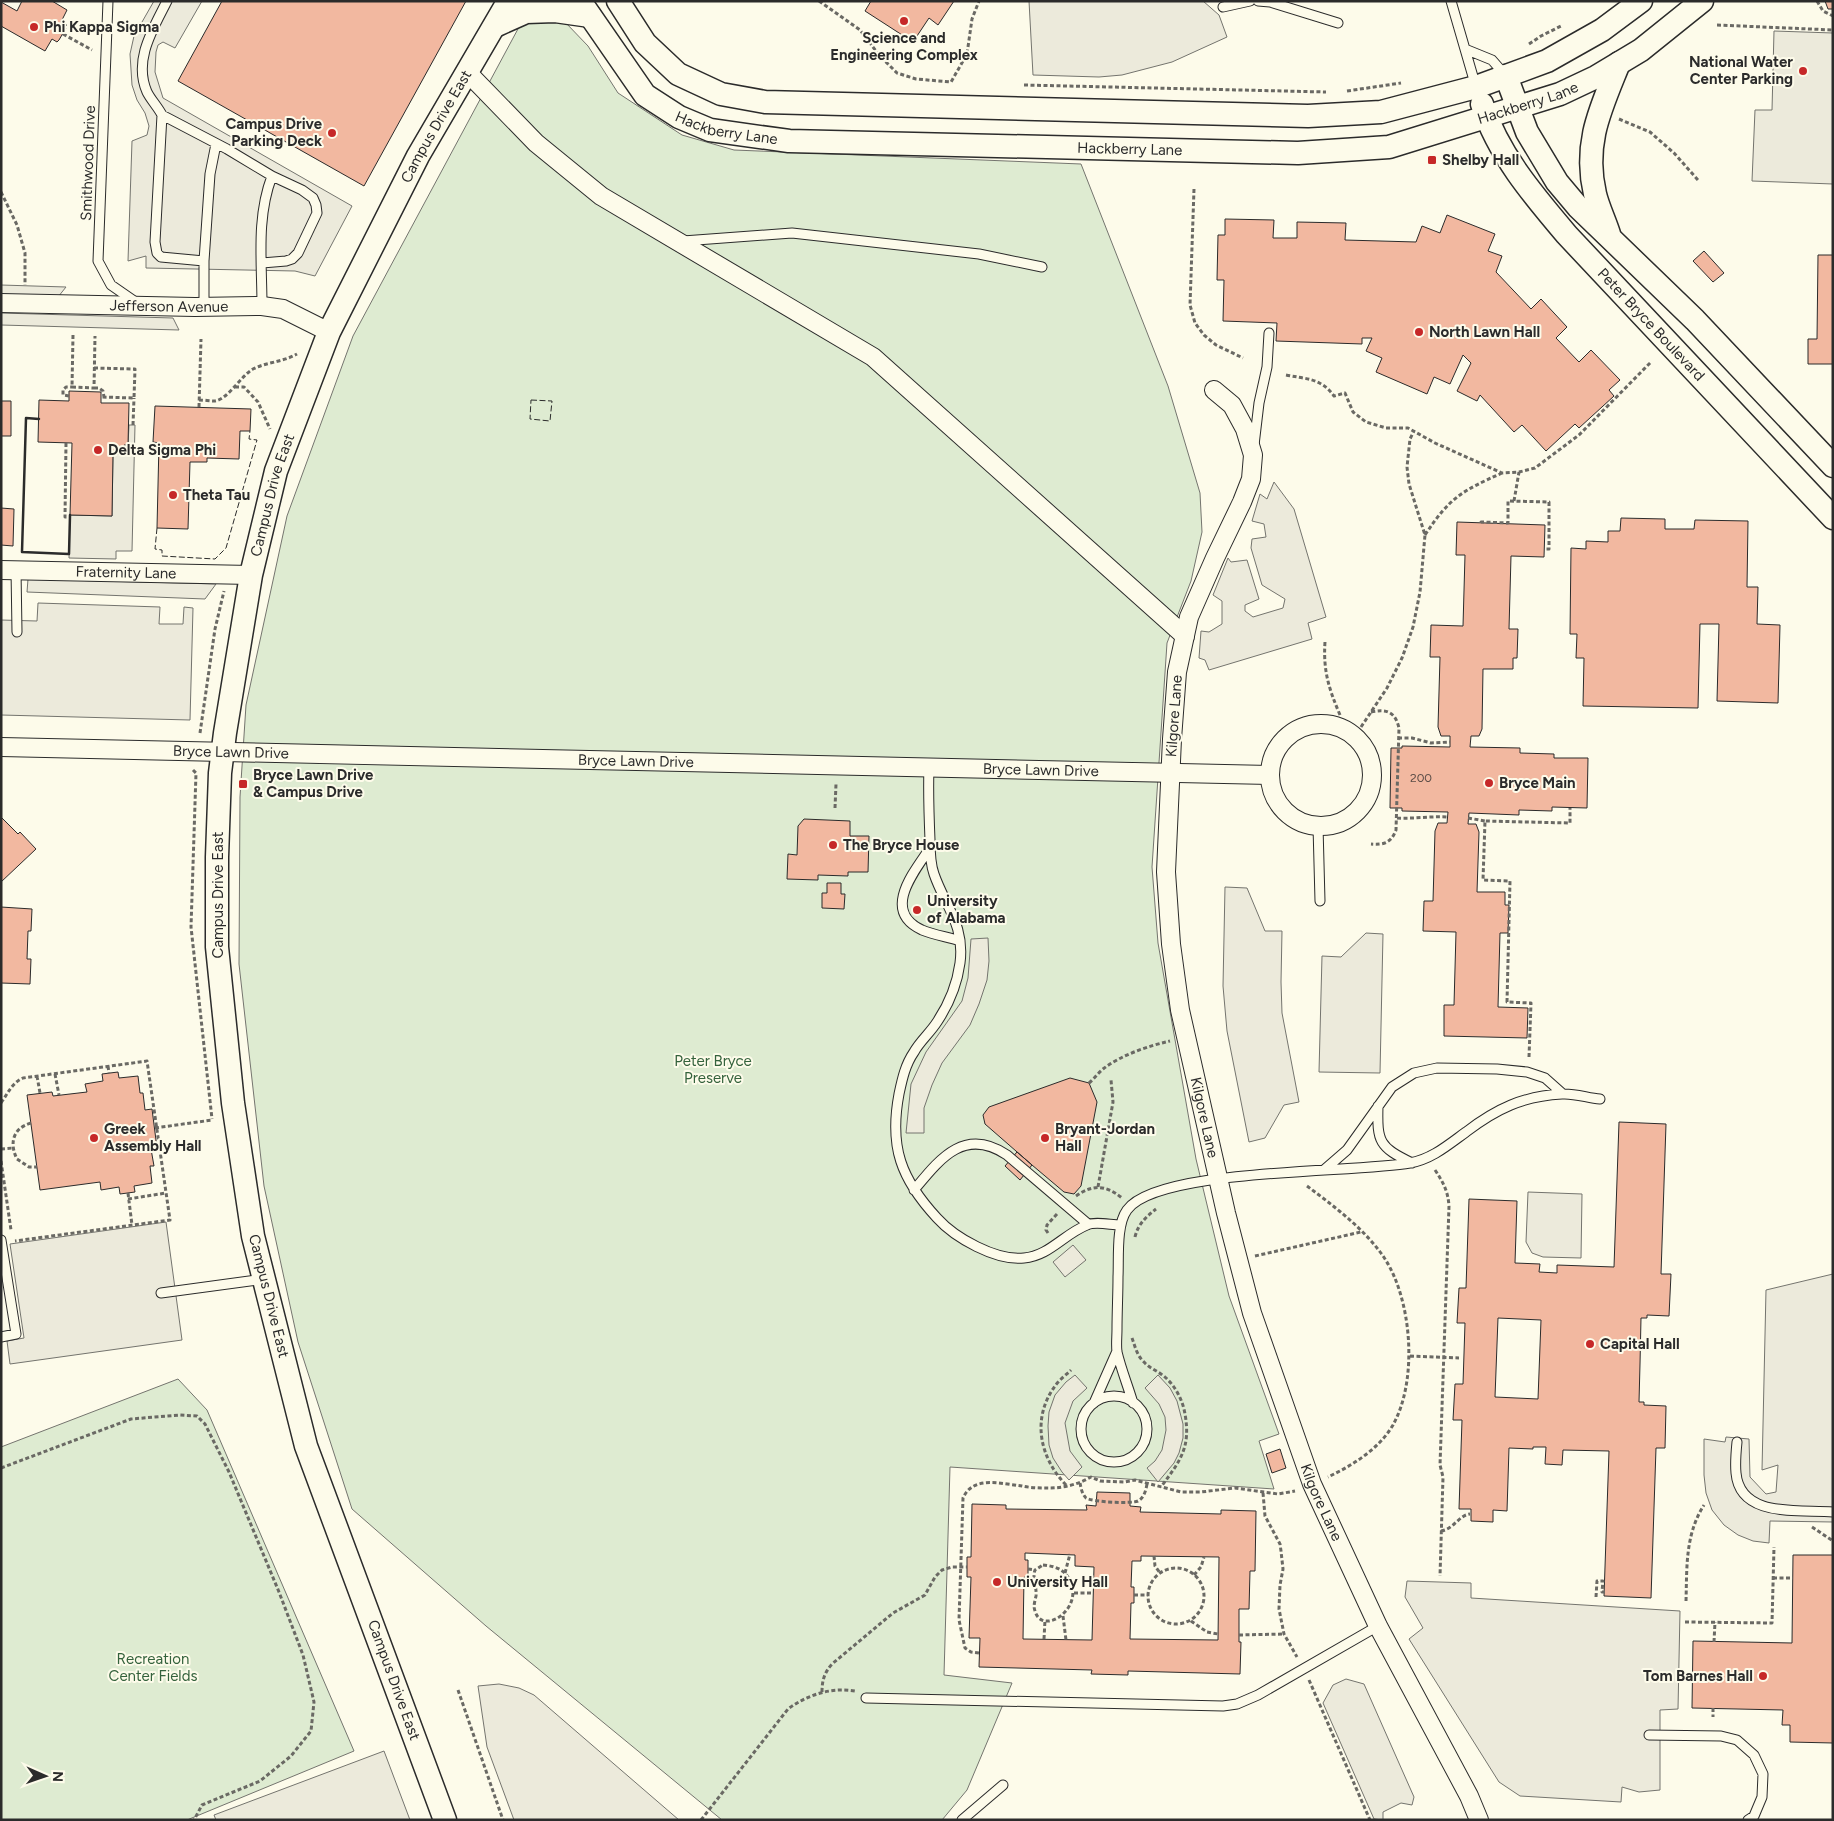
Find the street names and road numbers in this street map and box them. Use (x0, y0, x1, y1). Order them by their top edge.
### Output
street label: Campus Drive East (397, 66, 475, 186)
street label: Hackberry Lane (1475, 78, 1581, 128)
street label: Smithwood Drive (77, 105, 99, 221)
street label: Hackberry Lane (672, 107, 779, 148)
street label: Hackberry Lane (1077, 139, 1183, 159)
street label: Peter Bryce Boulevard (1594, 264, 1708, 385)
street label: Jefferson Avenue (109, 296, 229, 316)
street label: Campus Drive East (247, 431, 298, 558)
street label: Fraternity Lane (75, 562, 177, 583)
street label: Kilgore Lane (1162, 674, 1186, 758)
street label: Bryce Lawn Drive (173, 742, 289, 762)
street label: Bryce Lawn Drive (578, 751, 694, 771)
street label: Bryce Lawn Drive (983, 760, 1099, 780)
street label: Campus Drive East (209, 831, 227, 958)
street label: Kilgore Lane (1186, 1075, 1222, 1160)
street label: Campus Drive East (245, 1232, 293, 1360)
street label: Kilgore Lane (1297, 1461, 1346, 1544)
street label: Campus Drive East (364, 1617, 424, 1743)

